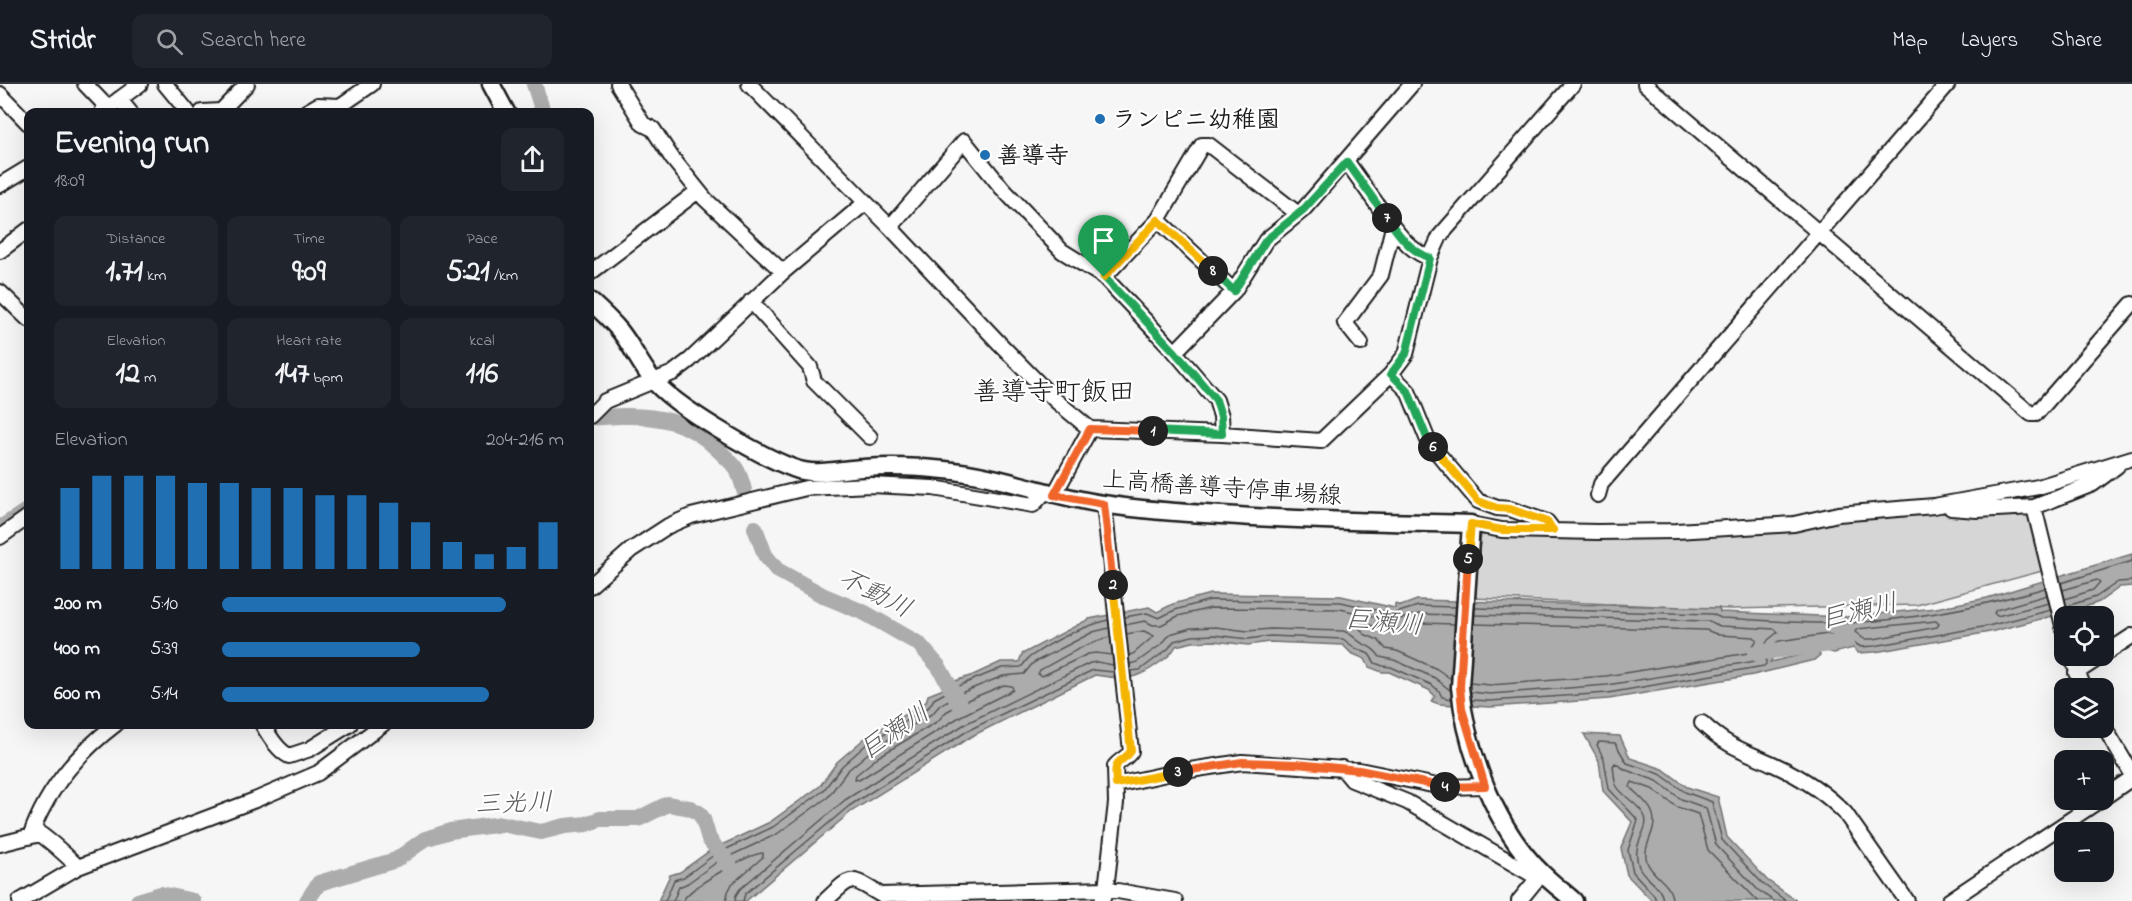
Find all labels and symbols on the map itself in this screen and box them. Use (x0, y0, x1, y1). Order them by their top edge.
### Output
place label: ランピニ幼稚園 (1112, 104, 1280, 139)
marker: ランピニ幼稚園 (1093, 112, 1107, 126)
place label: 善導寺 (997, 140, 1069, 175)
marker: 善導寺 (978, 148, 992, 162)
pin: 7 (1372, 203, 1402, 233)
pin (1078, 215, 1129, 277)
pin: 8 (1198, 256, 1228, 286)
district label: 善導寺町飯田 (973, 374, 1135, 413)
pin: 1 (1138, 416, 1168, 446)
pin: 6 (1418, 432, 1448, 462)
street label: 上高橋善導寺停車場線 (1101, 464, 1343, 515)
pin: 5 (1453, 544, 1483, 574)
water label: 不動川 (831, 560, 918, 629)
pin: 2 (1098, 570, 1128, 600)
water label: 巨瀬川 (1817, 586, 1902, 640)
water label: 巨瀬川 (1343, 602, 1424, 646)
water label: 巨瀬川 (853, 695, 939, 770)
pin: 3 (1163, 757, 1193, 787)
pin: 4 (1430, 772, 1460, 802)
water label: 三光川 (474, 785, 554, 825)

